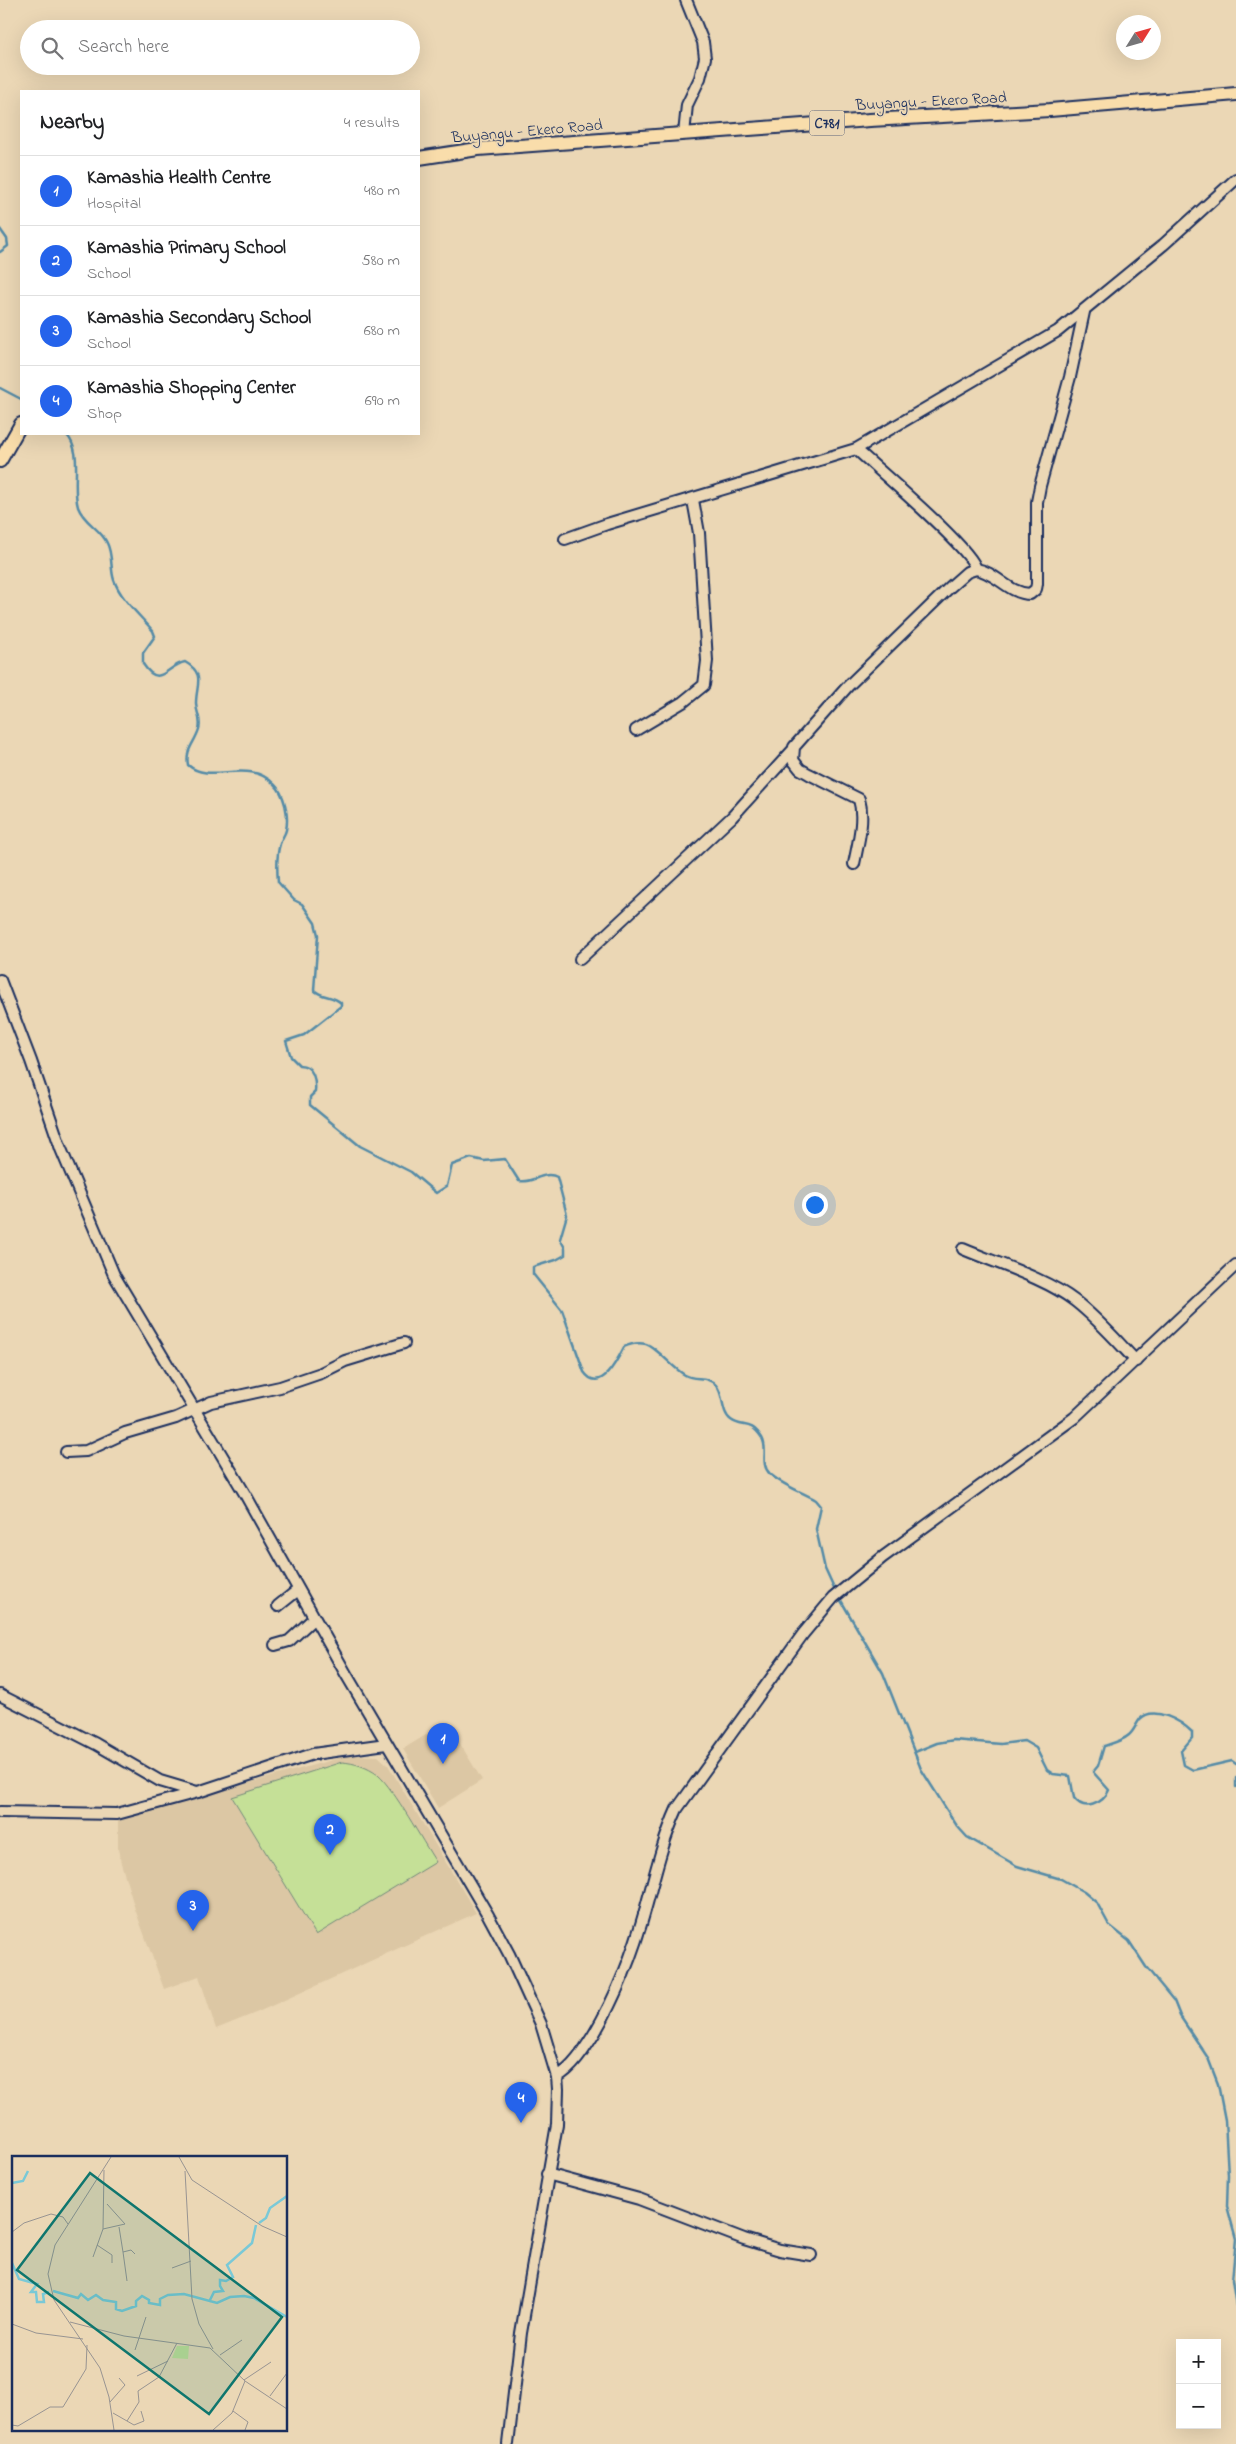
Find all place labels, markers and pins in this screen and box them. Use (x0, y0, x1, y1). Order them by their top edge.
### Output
pin: 1 (427, 1723, 459, 1764)
pin: 2 (314, 1814, 346, 1855)
pin: 3 (177, 1890, 209, 1931)
pin: 4 (505, 2082, 537, 2123)

